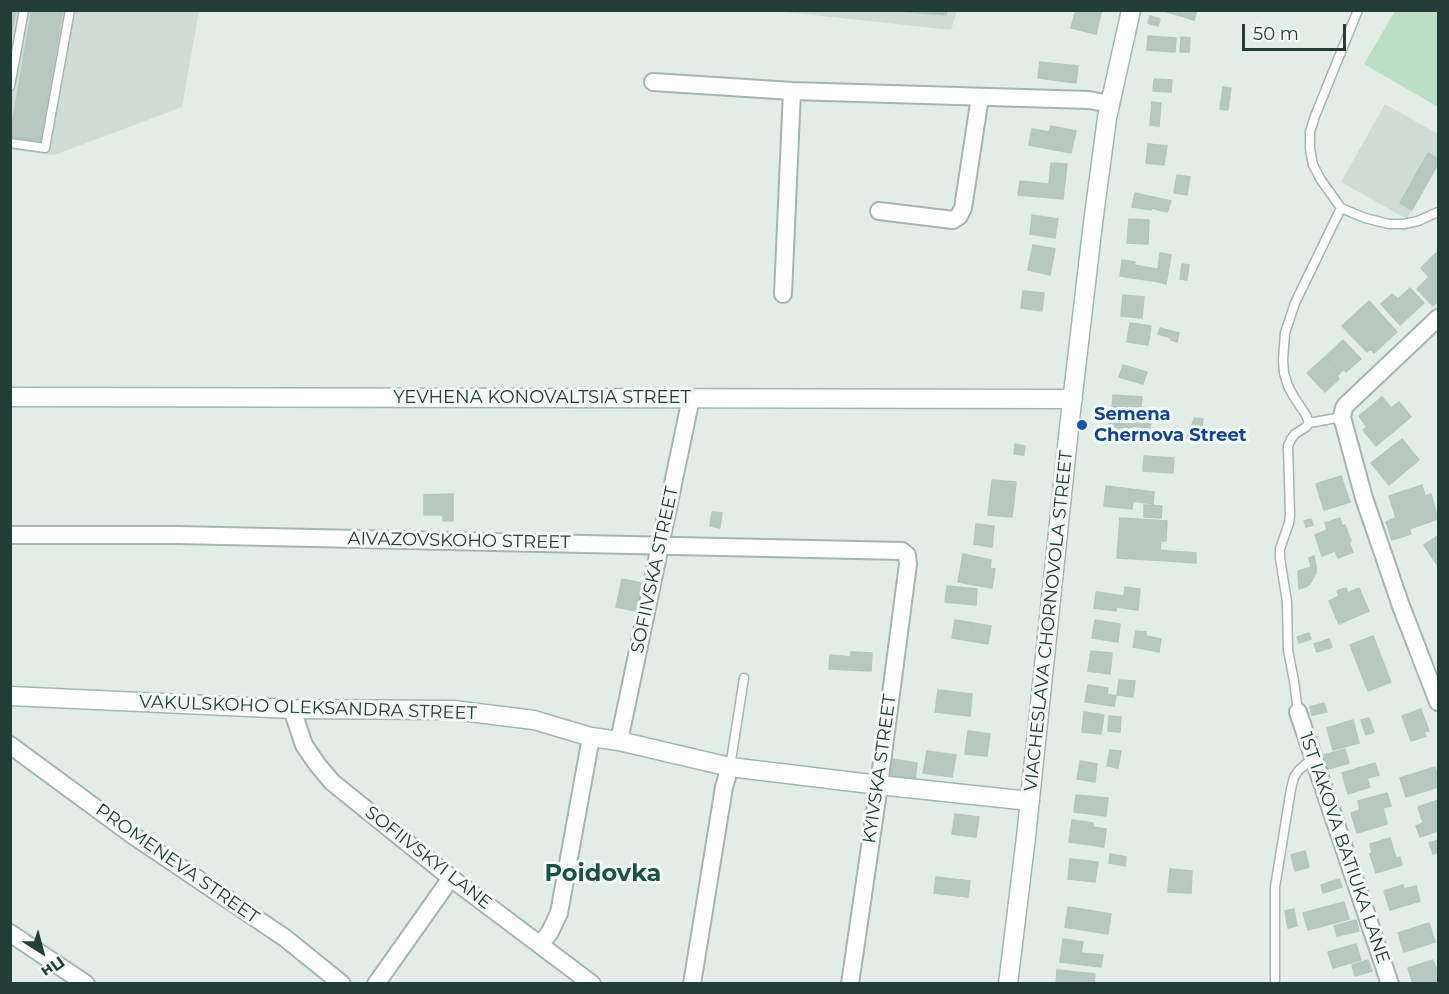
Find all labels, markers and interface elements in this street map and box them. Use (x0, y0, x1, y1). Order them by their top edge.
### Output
scale bar (1245, 12, 1348, 50)
text: 50 m (1253, 23, 1299, 45)
street label: YEVHENA KONOVALTSIA STREET (393, 387, 691, 409)
place label: Semena Chernova Street (1094, 404, 1247, 446)
marker: Semena Chernova Street (1075, 418, 1089, 432)
street label: VIACHESLAVA CHORNOVOLA STREET (1020, 450, 1078, 792)
street label: SOFIIVSKA STREET (627, 485, 683, 655)
street label: AIVAZOVSKOHO STREET (347, 528, 571, 554)
street label: VAKULSKOHO OLEKSANDRA STREET (139, 691, 477, 725)
street label: KYIVSKA STREET (859, 693, 901, 845)
street label: 1ST IAKOVA BATIUKA LANE (1294, 730, 1394, 966)
street label: PROMENEVA STREET (91, 799, 263, 929)
street label: SOFIIVSKYI LANE (360, 802, 496, 914)
district label: Poidovka (545, 860, 661, 888)
north arrow (12, 922, 72, 982)
text: Пн (38, 952, 68, 982)

